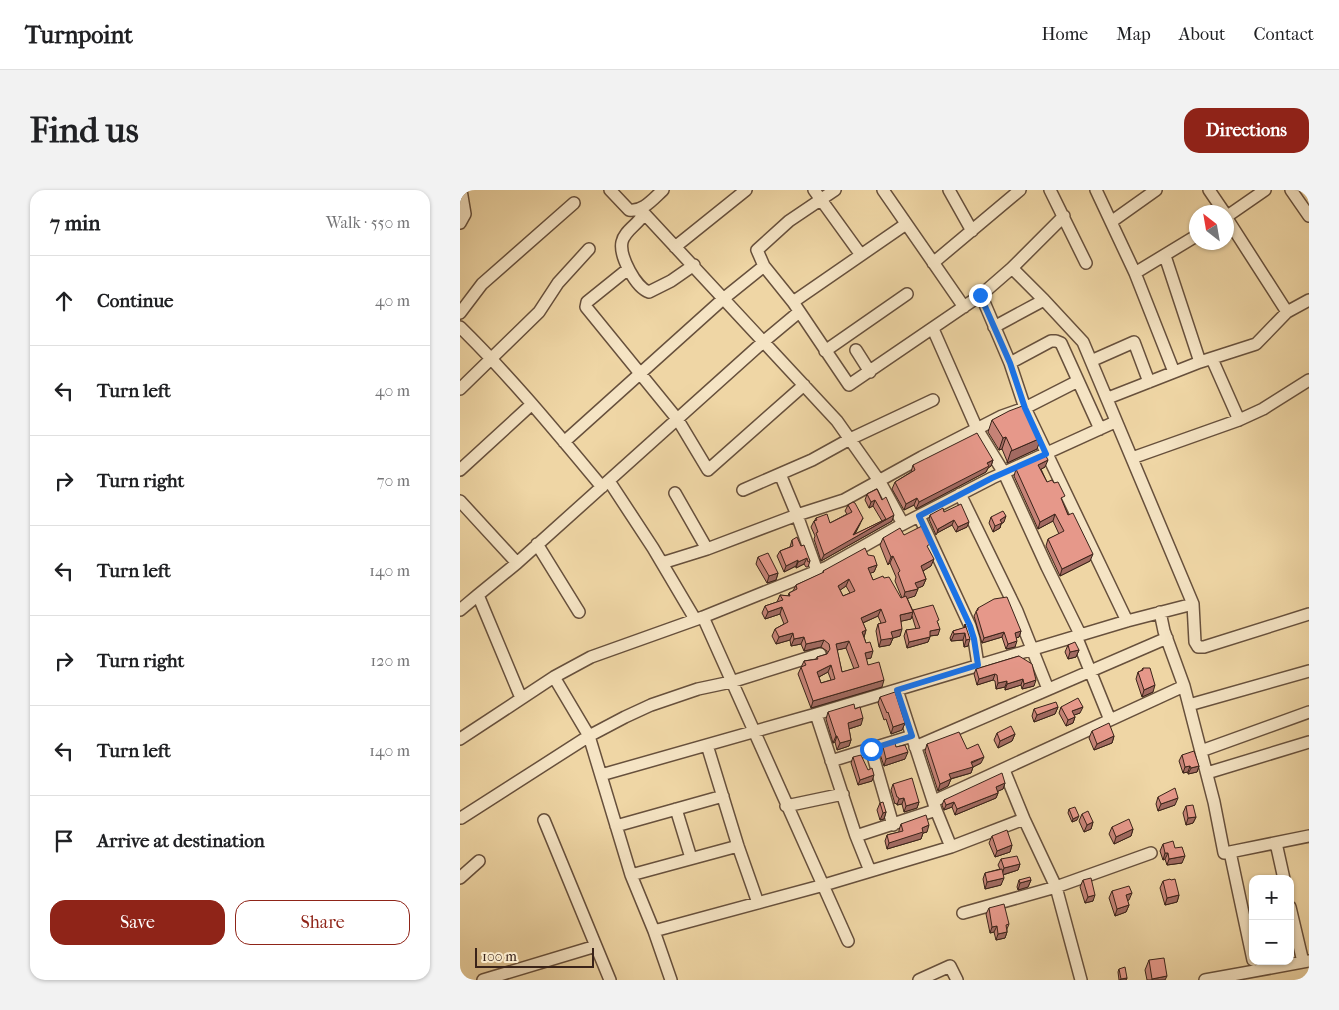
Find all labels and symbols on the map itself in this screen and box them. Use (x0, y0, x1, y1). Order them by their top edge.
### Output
north arrow (1189, 205, 1234, 250)
route end (969, 284, 992, 307)
route start (860, 738, 883, 761)
scale bar (475, 945, 594, 968)

